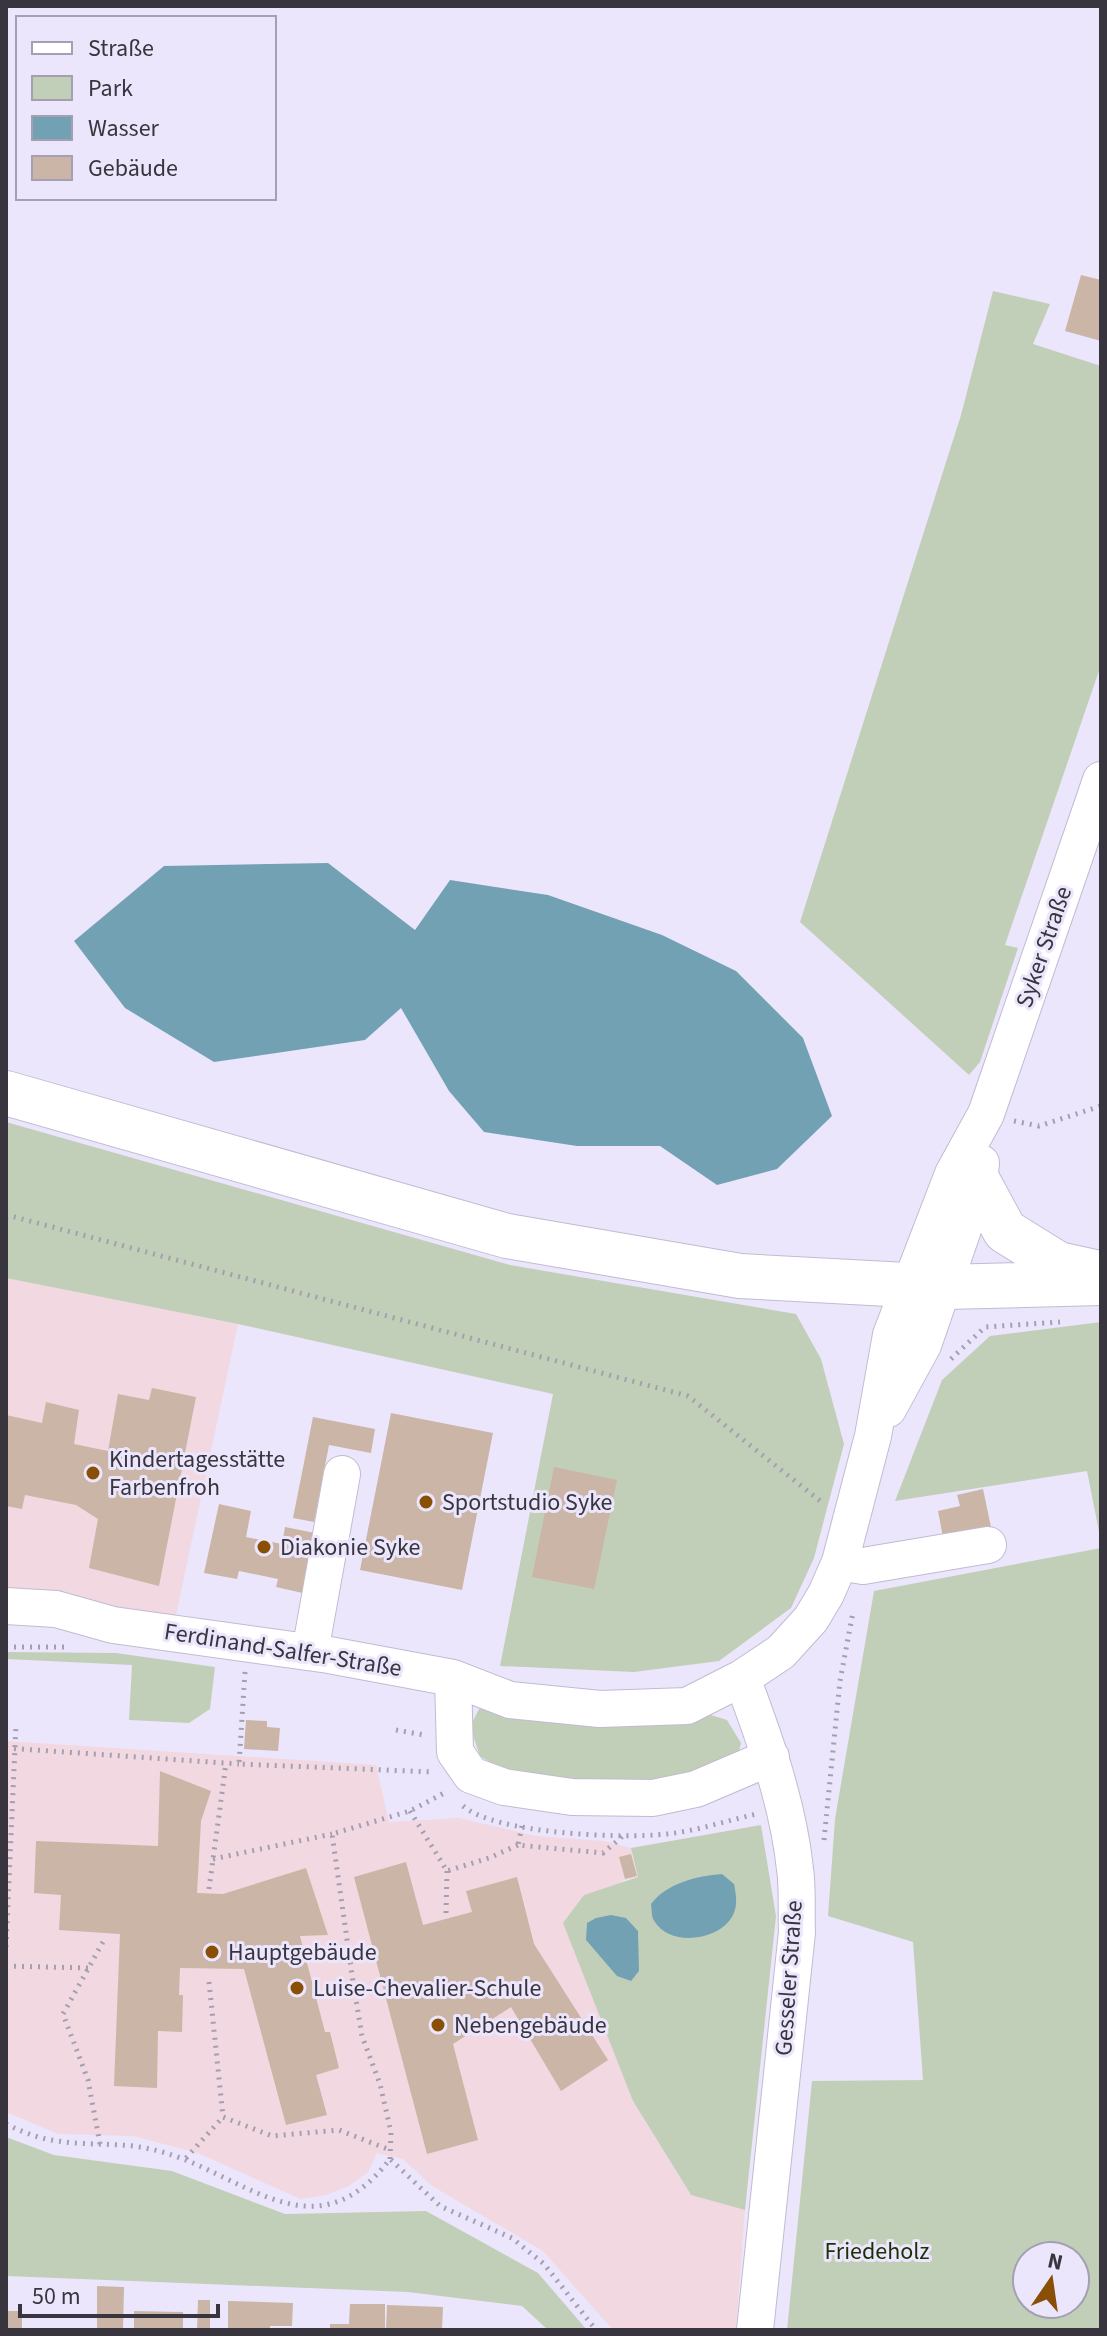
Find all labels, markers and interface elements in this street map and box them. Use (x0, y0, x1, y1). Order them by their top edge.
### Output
legend (16, 16, 276, 200)
text: Straße (88, 31, 154, 66)
text: Park (88, 71, 133, 106)
text: Wasser (88, 111, 160, 146)
text: Gebäude (88, 151, 178, 186)
street label: Syker Straße (1007, 882, 1081, 1012)
place label: Kindertagesstätte Farbenfroh (109, 1442, 285, 1505)
marker: Kindertagesstätte Farbenfroh (84, 1464, 102, 1482)
place label: Sportstudio Syke (442, 1485, 613, 1520)
marker: Sportstudio Syke (417, 1493, 435, 1511)
place label: Diakonie Syke (280, 1530, 420, 1565)
marker: Diakonie Syke (255, 1538, 273, 1556)
street label: Ferdinand-Salfer-Straße (162, 1614, 404, 1686)
street label: Gesseler Straße (766, 1899, 812, 2057)
place label: Hauptgebäude (228, 1935, 377, 1970)
marker: Hauptgebäude (203, 1943, 221, 1961)
place label: Luise-Chevalier-Schule (313, 1971, 541, 2006)
marker: Luise-Chevalier-Schule (288, 1979, 306, 1997)
place label: Nebengebäude (454, 2008, 607, 2043)
marker: Nebengebäude (429, 2016, 447, 2034)
park label: Friedeholz (824, 2234, 930, 2269)
north arrow (1011, 2240, 1091, 2320)
text: N (1045, 2244, 1066, 2279)
scale bar (20, 2268, 218, 2318)
text: 50 m (32, 2279, 81, 2314)

